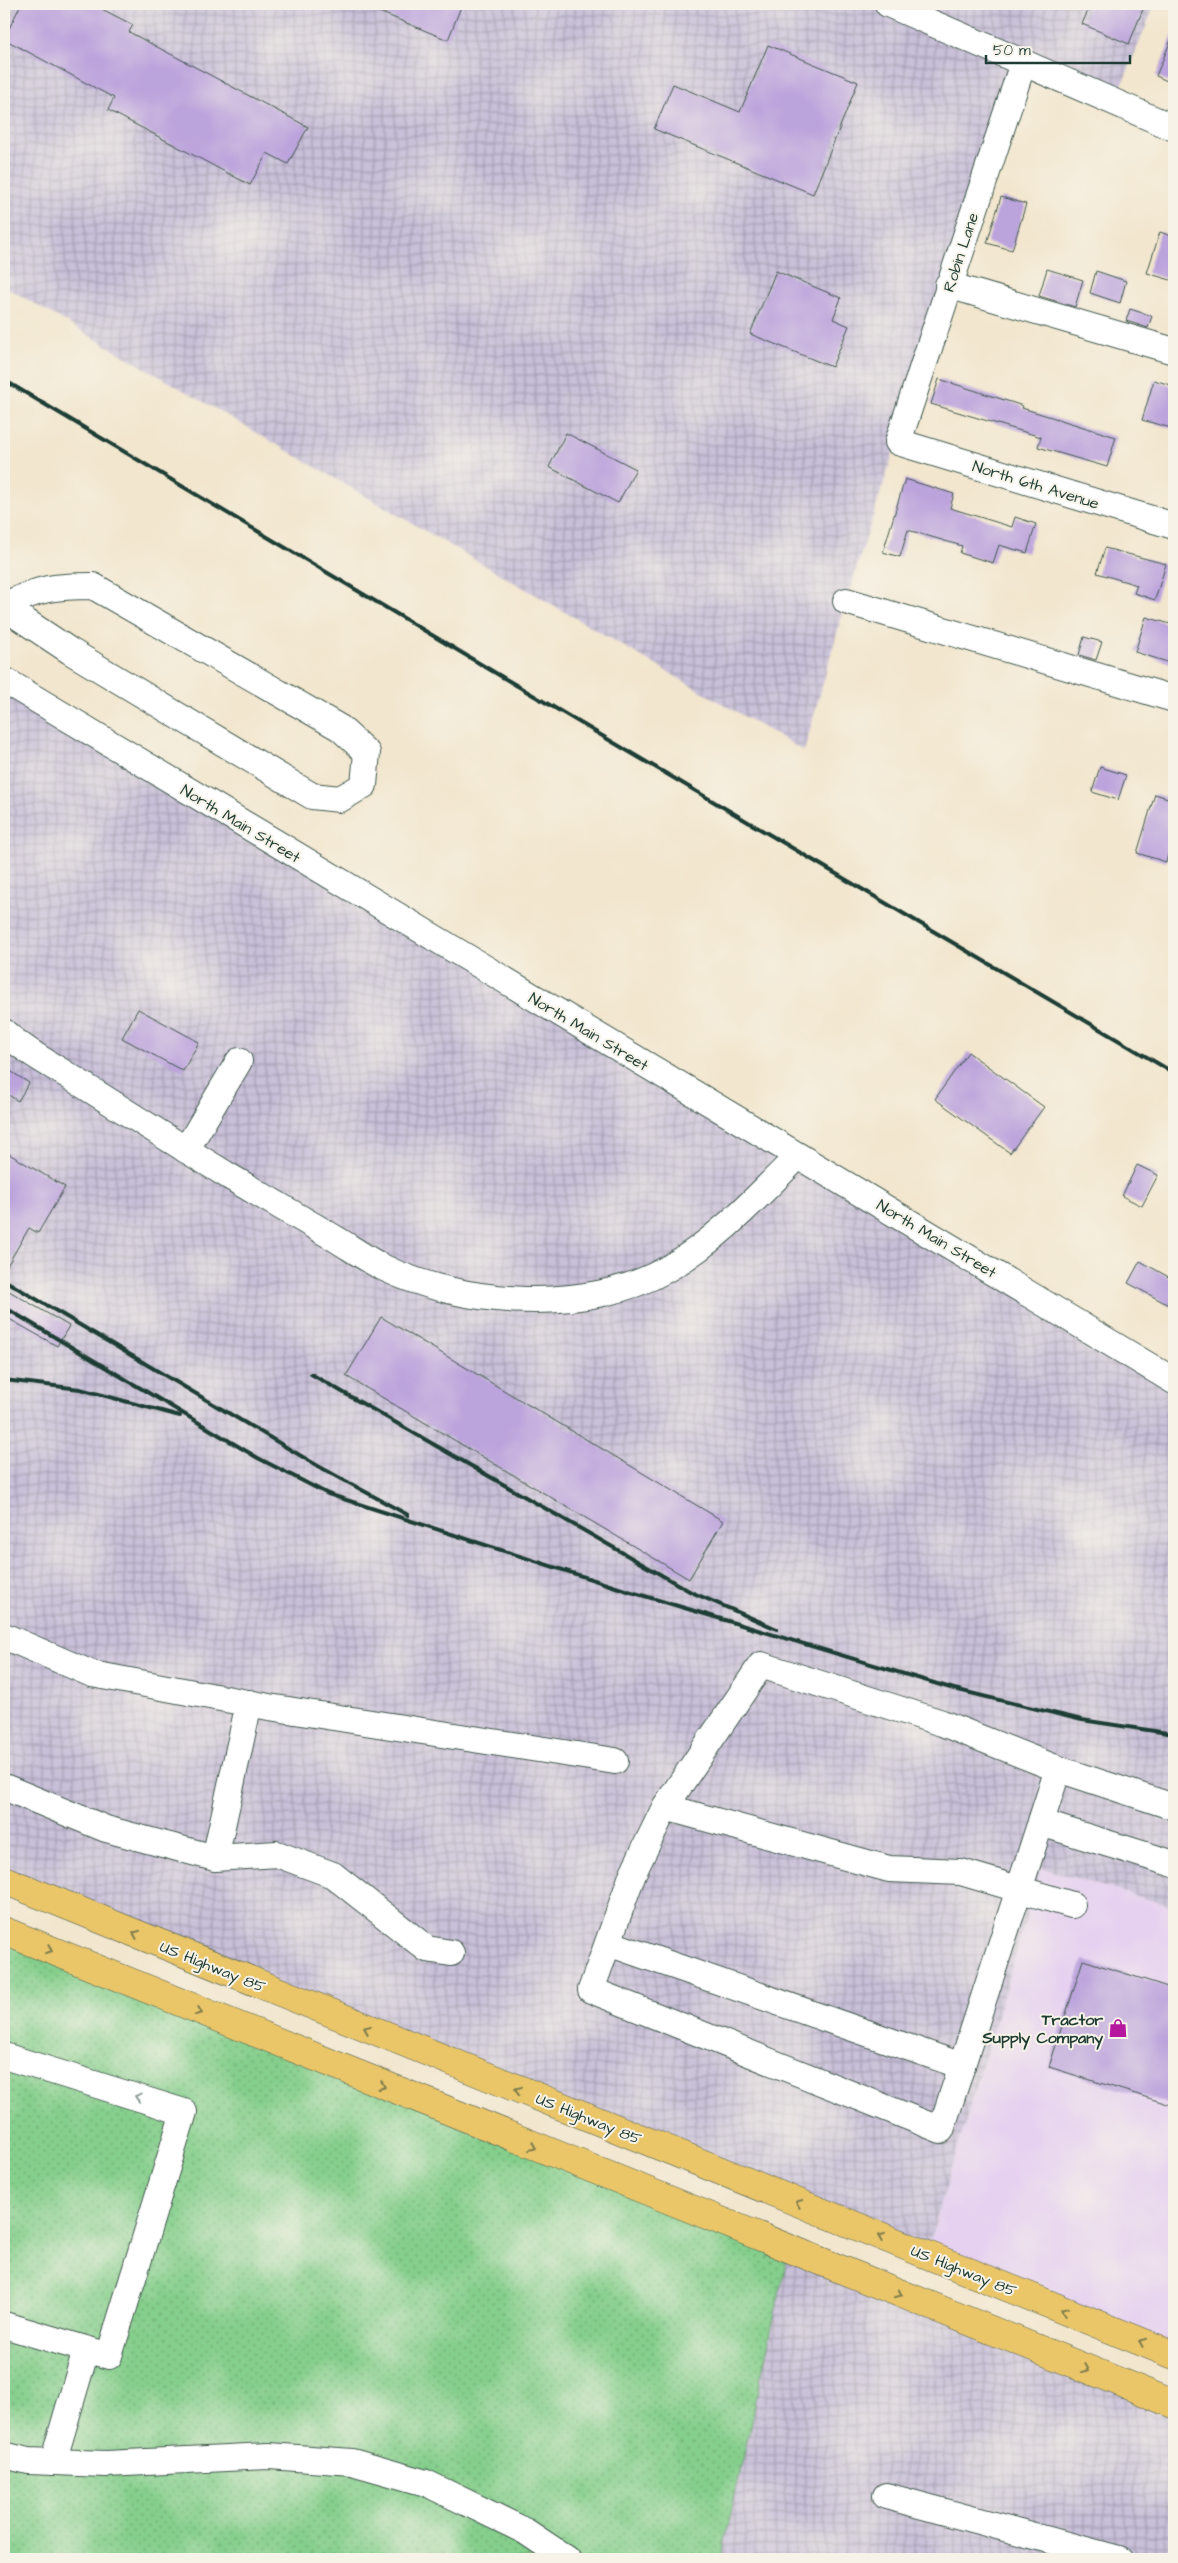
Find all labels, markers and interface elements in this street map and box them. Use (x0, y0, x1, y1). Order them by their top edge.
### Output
scale bar (986, 32, 1129, 64)
text: 50 m (993, 40, 1031, 61)
street label: Robin Lane (938, 210, 984, 295)
street label: North 6th Avenue (970, 455, 1102, 515)
street label: North Main Street (176, 779, 305, 869)
street label: North Main Street (524, 987, 653, 1077)
street label: North Main Street (872, 1194, 1001, 1284)
one-way arrow (132, 1930, 141, 1940)
street label: US Highway 85 (156, 1936, 269, 1999)
one-way arrow (44, 1944, 53, 1954)
one-way arrow (194, 2005, 203, 2016)
place label: Tractor Supply Company (981, 2009, 1103, 2050)
shop icon: Tractor Supply Company (1107, 2017, 1129, 2039)
one-way arrow (364, 2025, 372, 2035)
one-way arrow (377, 2080, 386, 2090)
one-way arrow (514, 2086, 523, 2096)
street label: US Highway 85 (532, 2088, 645, 2151)
one-way arrow (134, 2093, 142, 2103)
one-way arrow (528, 2141, 537, 2151)
one-way arrow (795, 2199, 803, 2209)
one-way arrow (877, 2232, 886, 2243)
street label: US Highway 85 (907, 2240, 1020, 2303)
one-way arrow (894, 2287, 903, 2298)
one-way arrow (1061, 2306, 1069, 2316)
one-way arrow (1138, 2337, 1147, 2348)
one-way arrow (1081, 2363, 1090, 2373)

